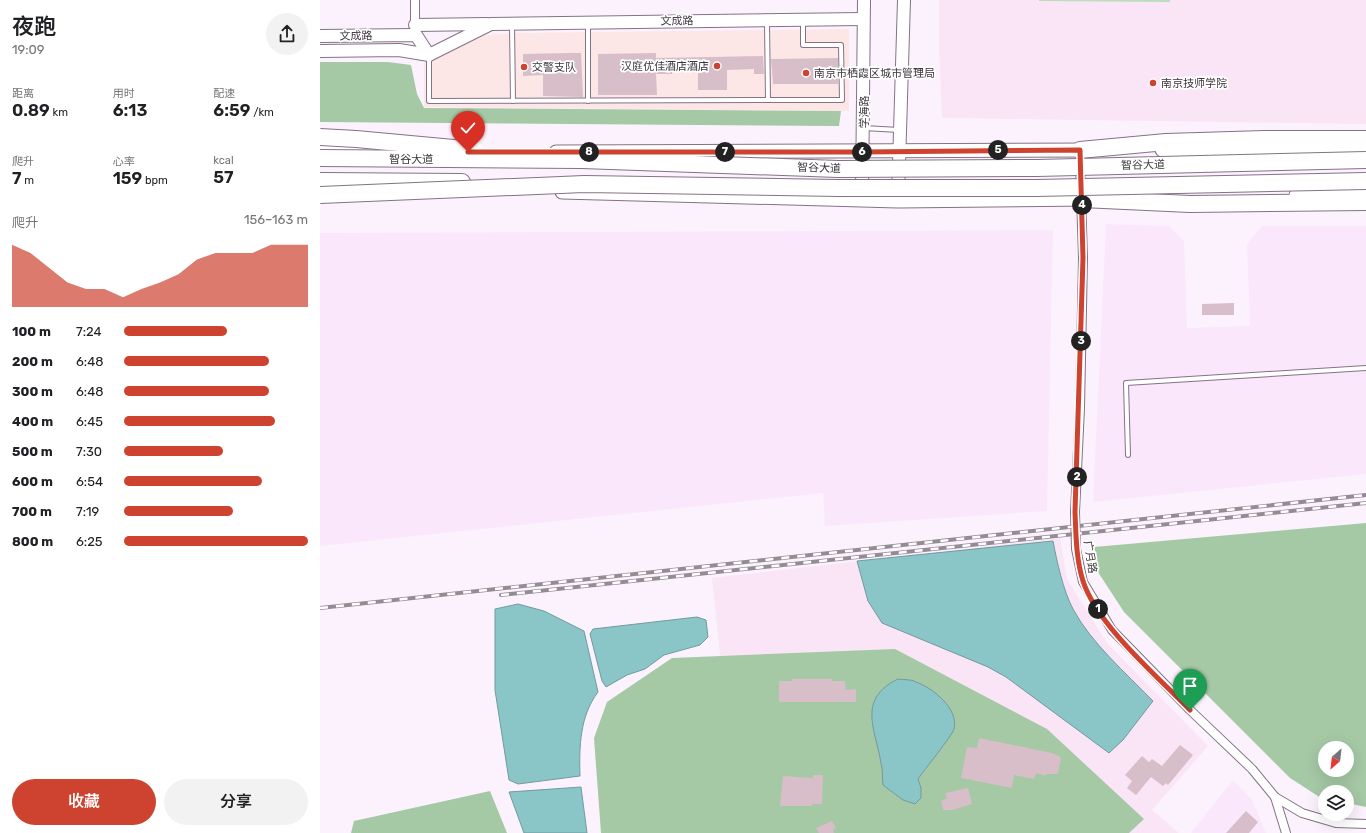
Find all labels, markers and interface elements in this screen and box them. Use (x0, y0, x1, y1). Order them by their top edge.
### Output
text: 夜跑 (12, 13, 56, 40)
button: share (266, 13, 308, 55)
street label: 文成路 (660, 14, 694, 28)
street label: 文成路 (339, 29, 373, 43)
text: 19:09 (12, 42, 45, 57)
place label: 汉庭优佳酒店酒店 (621, 60, 709, 73)
place label: 交警支队 (532, 61, 576, 74)
marker: 汉庭优佳酒店酒店 (712, 61, 722, 71)
marker: 交警支队 (519, 62, 529, 72)
place label: 南京市栖霞区城市管理局 (814, 67, 935, 80)
marker: 南京市栖霞区城市管理局 (801, 68, 811, 78)
place label: 南京技师学院 (1161, 77, 1227, 90)
marker: 南京技师学院 (1148, 78, 1158, 88)
text: 距离 (12, 87, 34, 100)
text: 用时 (113, 87, 135, 100)
text: 配速 (213, 87, 235, 100)
street label: 学海路 (858, 96, 871, 129)
text: 0.89 (12, 100, 50, 120)
text: 6:13 (113, 100, 147, 120)
text: 6:59 (213, 100, 250, 120)
text: km (50, 106, 68, 119)
text: /km (250, 106, 274, 119)
pin (451, 111, 485, 152)
icon: check (457, 117, 479, 139)
pin: 5 (988, 140, 1008, 160)
pin: 8 (579, 142, 599, 162)
pin: 7 (715, 142, 735, 162)
pin: 6 (852, 142, 872, 162)
text: 5 (994, 143, 1002, 156)
text: 8 (585, 145, 593, 158)
text: 7 (722, 145, 728, 158)
text: 6 (858, 145, 866, 158)
street label: 智谷大道 (389, 153, 433, 166)
text: kcal (213, 154, 234, 167)
text: 爬升 (12, 155, 34, 168)
text: 心率 (113, 155, 135, 168)
street label: 智谷大道 (1121, 158, 1165, 172)
street label: 智谷大道 (797, 161, 841, 175)
text: 57 (213, 167, 234, 187)
text: 7 (12, 168, 22, 188)
text: 159 (113, 168, 142, 188)
text: m (22, 174, 34, 187)
text: bpm (142, 174, 168, 187)
pin: 4 (1072, 195, 1092, 215)
text: 4 (1078, 198, 1086, 211)
text: 156–163 m (244, 212, 308, 227)
text: 爬升 (12, 215, 38, 230)
text: 100 m (12, 324, 51, 339)
text: 7:24 (76, 324, 102, 339)
pin: 3 (1071, 331, 1091, 351)
text: 3 (1077, 334, 1085, 347)
text: 200 m (12, 354, 53, 369)
text: 6:48 (76, 354, 104, 369)
text: 300 m (12, 384, 53, 399)
text: 6:48 (76, 384, 104, 399)
text: 400 m (12, 414, 53, 429)
text: 6:45 (76, 414, 103, 429)
text: 500 m (12, 444, 53, 459)
text: 7:30 (76, 444, 102, 459)
pin: 2 (1067, 467, 1087, 487)
text: 2 (1073, 470, 1081, 483)
text: 600 m (12, 474, 53, 489)
text: 6:54 (76, 474, 103, 489)
text: 700 m (12, 504, 52, 519)
text: 7:19 (76, 504, 99, 519)
text: 800 m (12, 534, 53, 549)
text: 6:25 (76, 534, 103, 549)
street label: 广月路 (1081, 540, 1099, 574)
pin: 1 (1088, 599, 1108, 619)
text: 1 (1095, 602, 1101, 615)
pin (1173, 669, 1207, 710)
icon: arrive (1179, 675, 1201, 697)
north arrow (1318, 741, 1354, 777)
map controls (1318, 741, 1354, 821)
button: 收藏 (12, 779, 156, 825)
button: 分享 (164, 779, 308, 825)
button: layers (1318, 785, 1354, 821)

